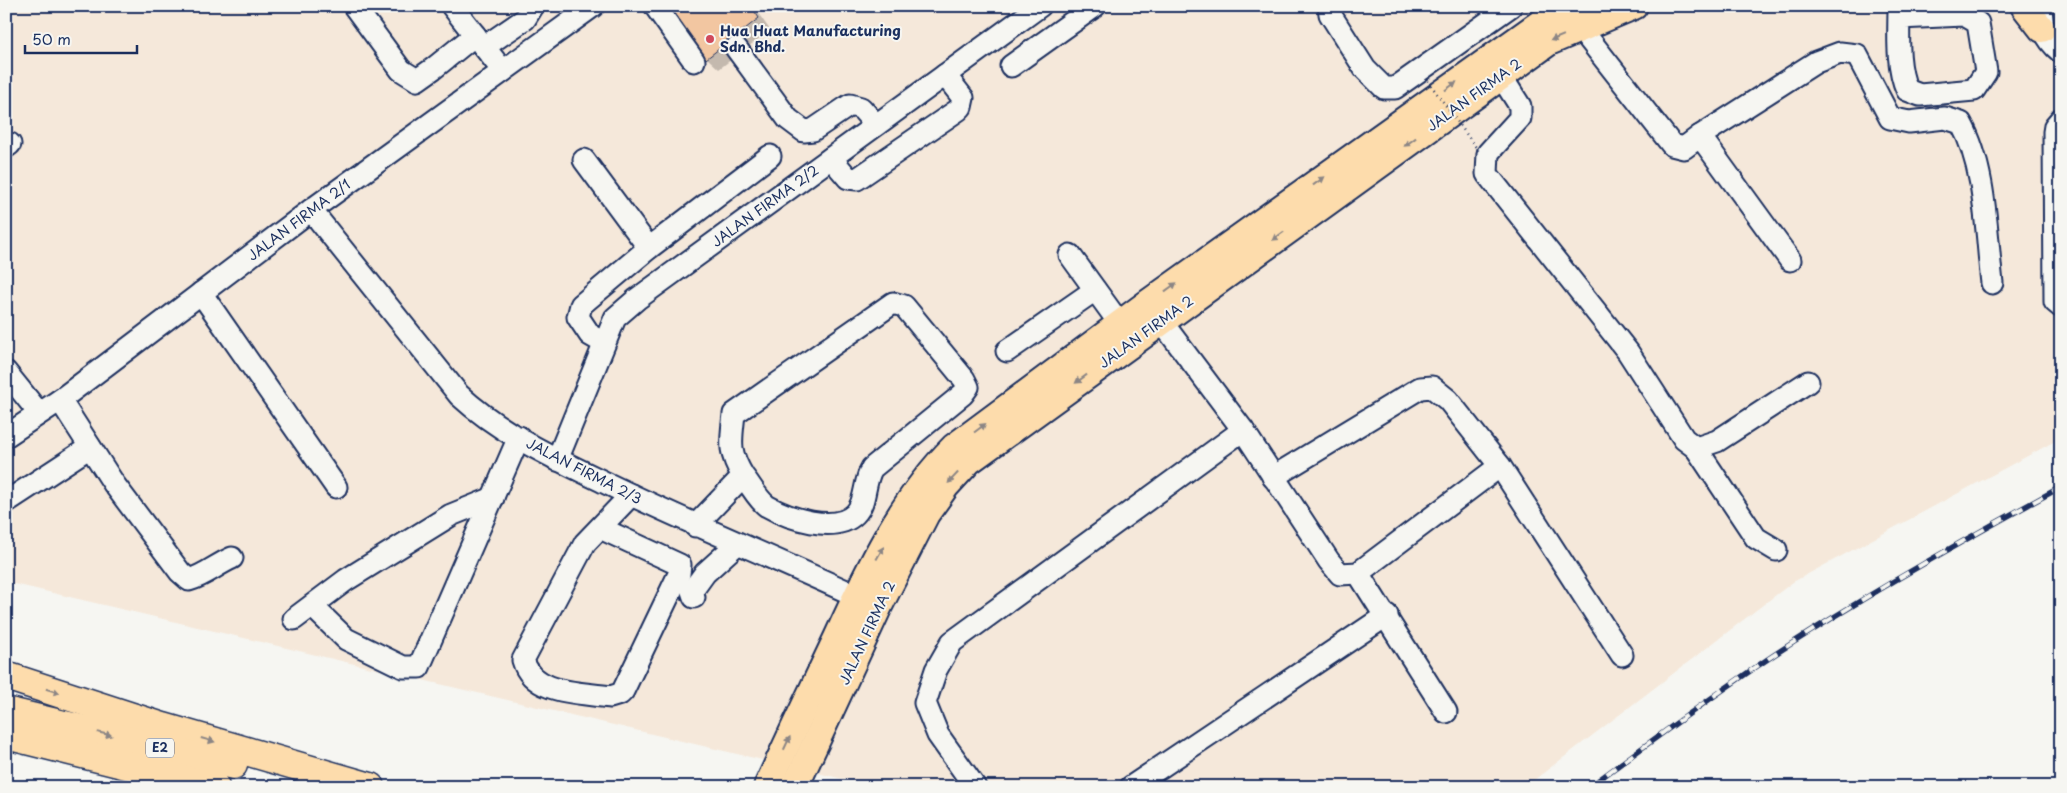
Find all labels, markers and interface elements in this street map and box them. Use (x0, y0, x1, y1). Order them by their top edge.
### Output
place label: Hua Huat Manufacturing Sdn. Bhd. (720, 20, 901, 57)
scale bar (25, 22, 138, 54)
text: 50 m (32, 27, 71, 50)
marker: Hua Huat Manufacturing Sdn. Bhd. (704, 33, 716, 45)
one-way arrow (1550, 35, 1564, 43)
street label: JALAN FIRMA 2 (1422, 53, 1525, 136)
one-way arrow (1444, 81, 1458, 91)
one-way arrow (1404, 136, 1417, 147)
street label: JALAN FIRMA 2/2 (707, 159, 823, 252)
street label: JALAN FIRMA 2/1 (243, 174, 355, 265)
one-way arrow (1312, 176, 1326, 186)
one-way arrow (1272, 231, 1285, 242)
one-way arrow (1164, 282, 1178, 292)
street label: JALAN FIRMA 2 (1094, 290, 1197, 373)
one-way arrow (1074, 374, 1088, 384)
one-way arrow (973, 423, 987, 433)
street label: JALAN FIRMA 2/3 (523, 432, 646, 509)
one-way arrow (947, 472, 959, 484)
one-way arrow (876, 546, 884, 560)
street label: JALAN FIRMA 2 (833, 577, 900, 688)
one-way arrow (45, 688, 60, 696)
one-way arrow (97, 730, 112, 738)
one-way arrow (200, 736, 215, 744)
one-way arrow (784, 736, 792, 750)
road number: E2 (146, 738, 174, 758)

